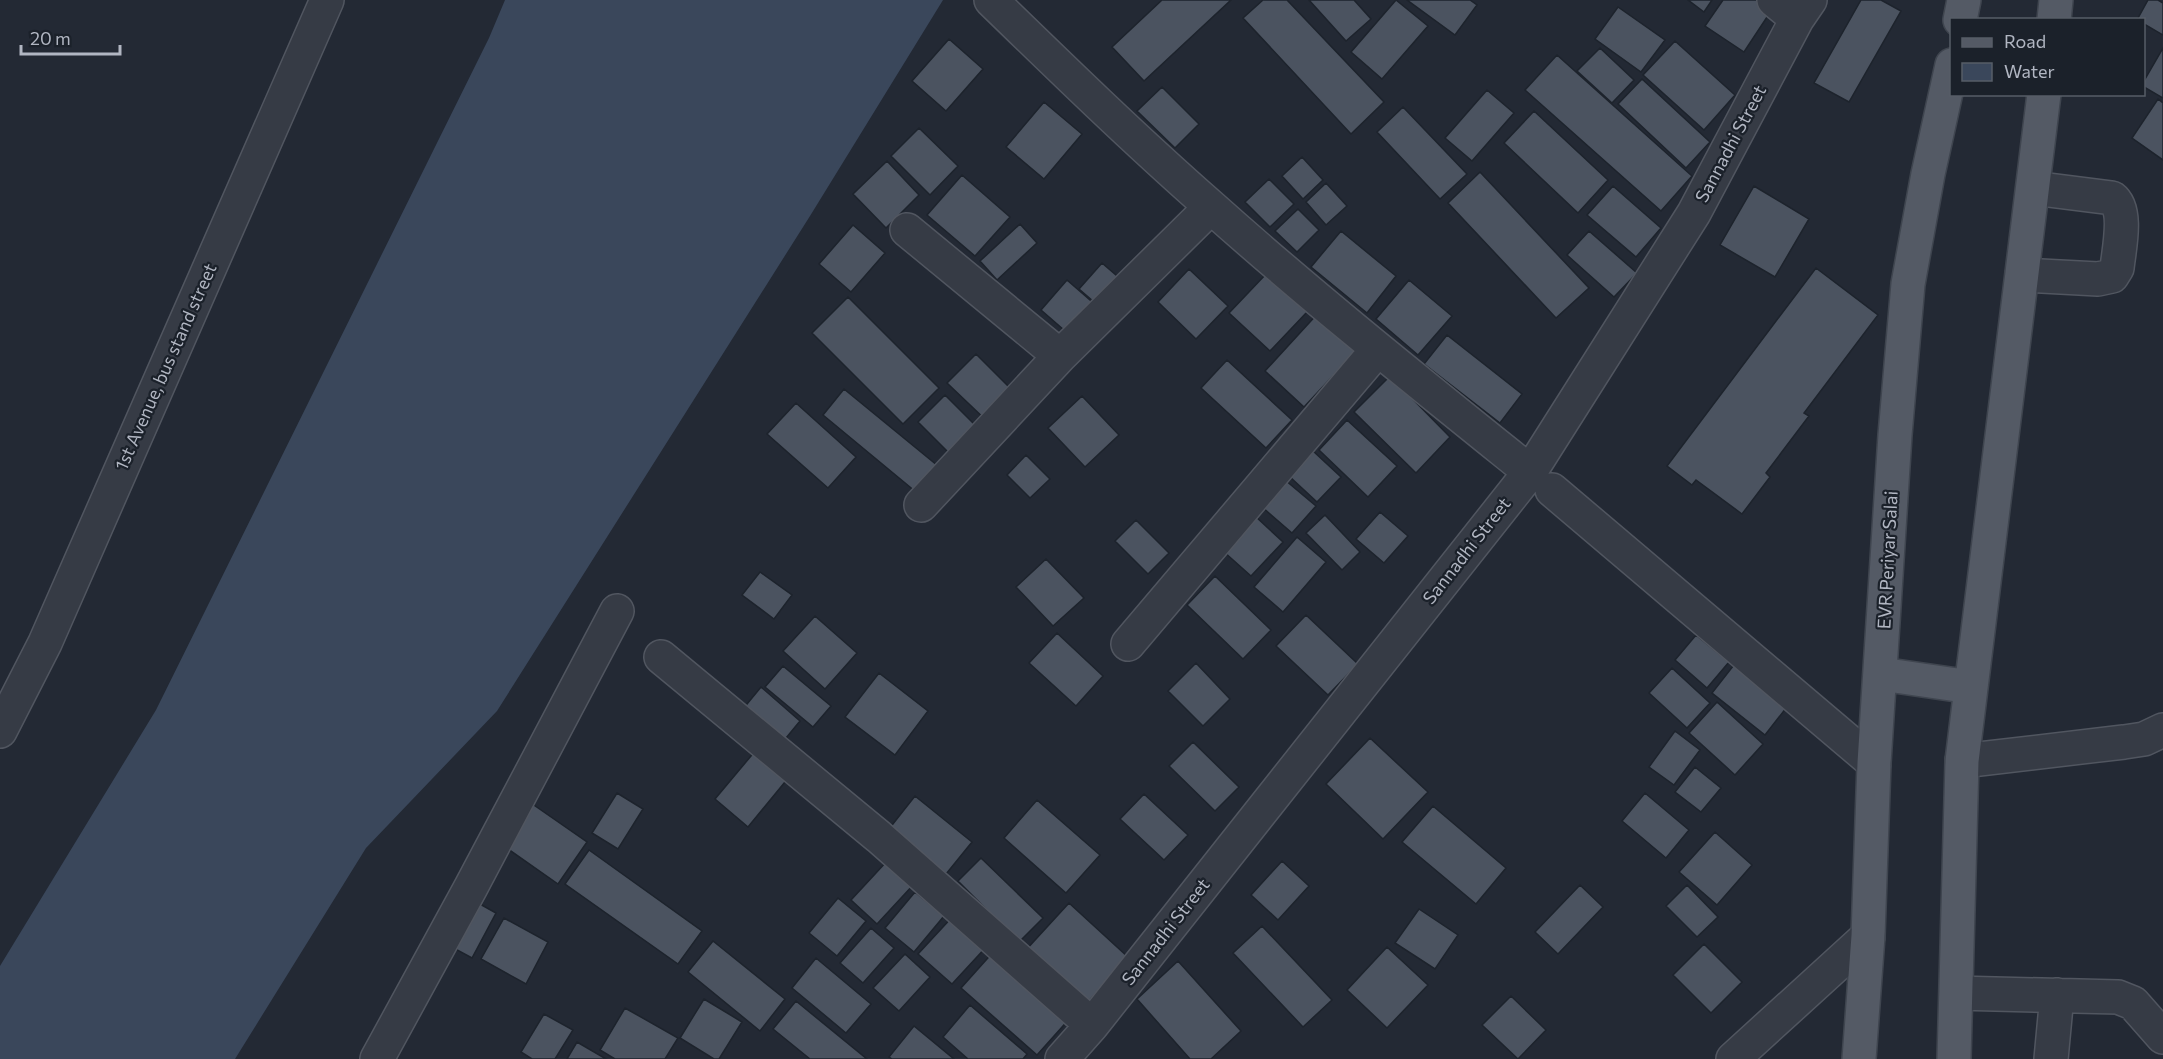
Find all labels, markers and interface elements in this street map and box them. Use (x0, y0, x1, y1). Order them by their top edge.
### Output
scale bar (21, 18, 120, 56)
legend (1950, 18, 2145, 96)
text: 20 m (30, 27, 71, 49)
text: Road (2004, 30, 2046, 52)
text: Water (2004, 60, 2055, 82)
street label: Sannadhi Street (1690, 81, 1770, 206)
street label: 1st Avenue, bus stand street (109, 260, 221, 473)
street label: EVR Periyar Salai (1872, 490, 1902, 630)
street label: Sannadhi Street (1418, 493, 1515, 608)
street label: Sannadhi Street (1117, 874, 1214, 989)

